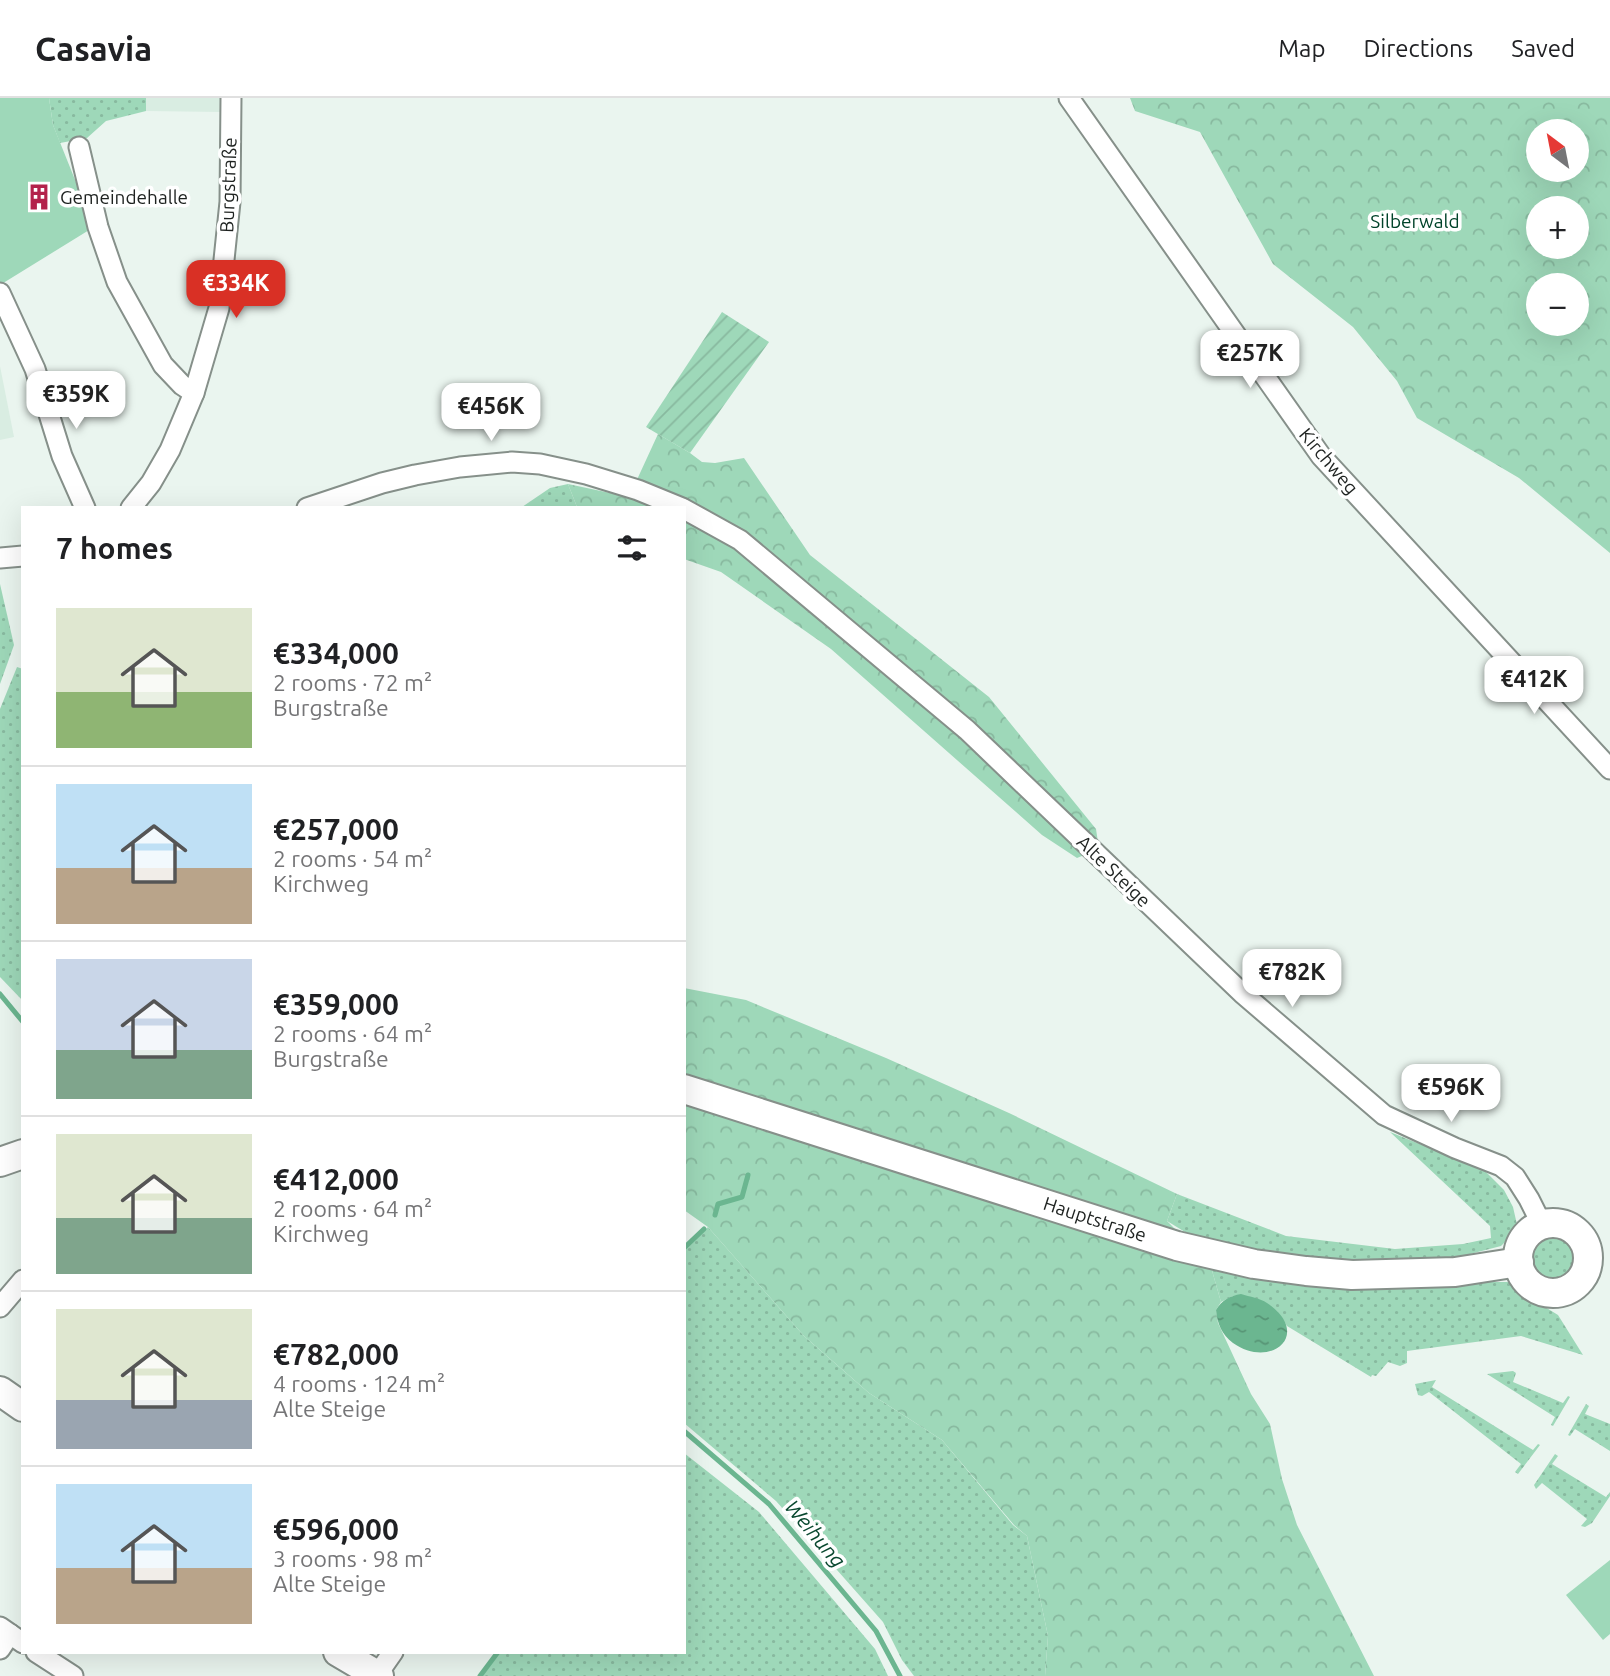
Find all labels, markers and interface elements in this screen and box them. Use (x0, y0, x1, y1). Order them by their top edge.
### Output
text: Casavia (35, 30, 152, 67)
text: Map (1278, 35, 1325, 62)
text: Directions (1363, 35, 1473, 62)
text: Saved (1511, 35, 1575, 62)
north arrow (1526, 119, 1589, 182)
map controls (1526, 119, 1589, 336)
street label: Burgstraße (215, 137, 241, 233)
building icon: Gemeindehalle (24, 182, 54, 212)
place label: Gemeindehalle (60, 186, 188, 208)
button: + (1526, 196, 1589, 259)
park label: Silberwald (1370, 210, 1460, 232)
pin: €334K (187, 260, 285, 320)
text: €334K (202, 270, 270, 295)
button: − (1526, 273, 1589, 336)
pin: €257K (1201, 330, 1299, 390)
text: €257K (1216, 340, 1284, 365)
pin: €359K (27, 372, 125, 431)
text: €359K (42, 381, 110, 406)
pin: €456K (442, 384, 540, 443)
text: €456K (457, 393, 525, 418)
street label: Kirchweg (1295, 423, 1363, 499)
icon: filters (613, 529, 651, 567)
text: 7 homes (56, 531, 173, 565)
icon: home (112, 636, 196, 720)
text: €334,000 (273, 636, 399, 670)
pin: €412K (1485, 656, 1583, 716)
text: €412K (1500, 666, 1568, 691)
text: 2 rooms · 72 m² (273, 670, 432, 695)
text: Burgstraße (273, 695, 389, 720)
icon: home (112, 812, 196, 896)
text: €257,000 (273, 812, 399, 846)
street label: Alte Steige (1073, 831, 1155, 911)
text: 2 rooms · 54 m² (273, 846, 432, 871)
text: Kirchweg (273, 871, 369, 896)
pin: €782K (1243, 950, 1341, 1009)
text: €782K (1258, 959, 1326, 984)
icon: home (112, 987, 196, 1071)
text: €359,000 (273, 987, 399, 1021)
text: 2 rooms · 64 m² (273, 1021, 432, 1046)
text: Burgstraße (273, 1046, 389, 1071)
pin: €596K (1402, 1065, 1500, 1124)
text: €596K (1417, 1074, 1485, 1099)
icon: home (112, 1162, 196, 1246)
text: €412,000 (273, 1162, 399, 1196)
street label: Hauptstraße (1041, 1192, 1149, 1246)
text: 2 rooms · 64 m² (273, 1196, 432, 1221)
text: Kirchweg (273, 1221, 369, 1246)
icon: home (112, 1337, 196, 1421)
text: €782,000 (273, 1337, 399, 1371)
text: 4 rooms · 124 m² (273, 1371, 445, 1396)
text: Alte Steige (273, 1396, 386, 1421)
water label: Weihung (781, 1495, 851, 1572)
icon: home (112, 1512, 196, 1596)
text: €596,000 (273, 1512, 399, 1546)
text: 3 rooms · 98 m² (273, 1546, 432, 1571)
text: Alte Steige (273, 1571, 386, 1596)

